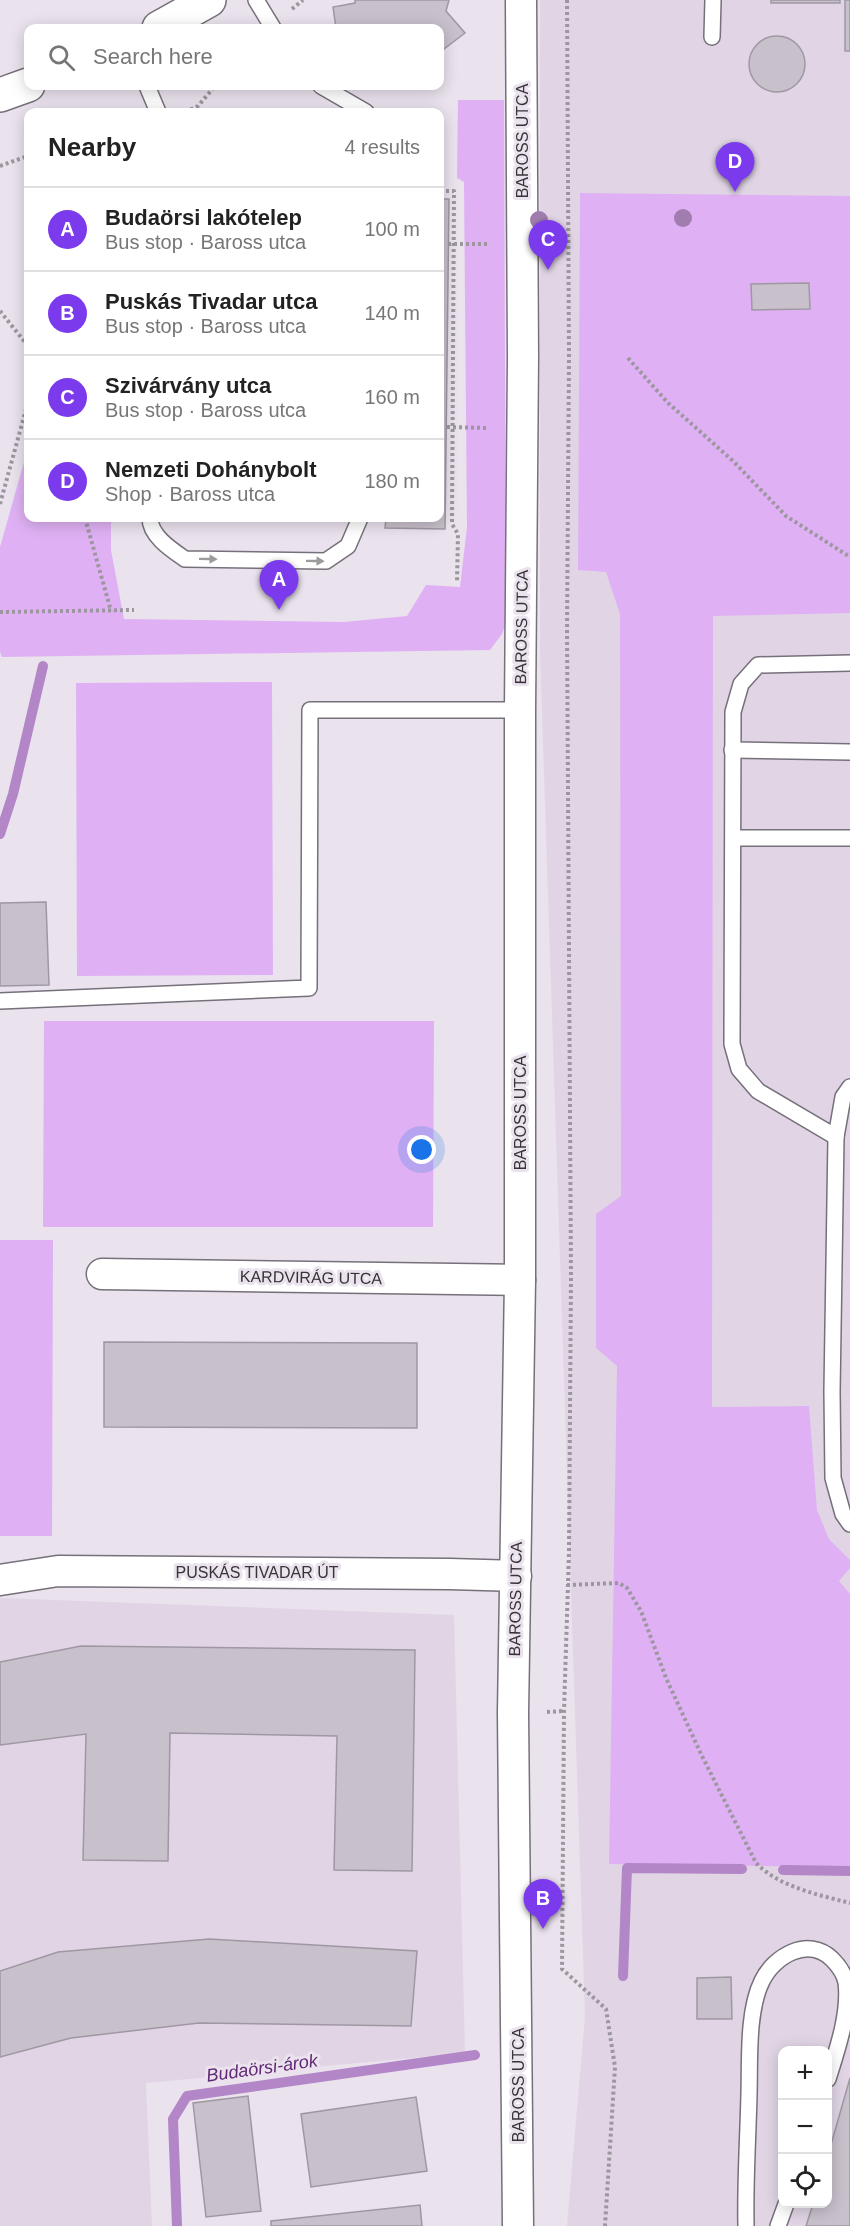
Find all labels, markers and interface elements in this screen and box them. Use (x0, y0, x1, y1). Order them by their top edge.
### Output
search box (24, 24, 444, 90)
icon: search (45, 41, 78, 74)
text: Search here (93, 44, 213, 69)
street label: BAROSS UTCA (514, 83, 531, 198)
text: Nearby (48, 132, 136, 162)
text: 4 results (344, 136, 420, 158)
pin: D (716, 142, 754, 192)
text: Budaörsi lakótelep (105, 205, 302, 230)
text: A (60, 218, 75, 240)
text: 100 m (364, 218, 420, 240)
pin: C (528, 220, 568, 270)
text: Bus stop · Baross utca (105, 231, 306, 253)
text: Puskás Tivadar utca (105, 289, 317, 314)
text: B (60, 302, 75, 324)
text: 140 m (364, 302, 420, 324)
text: Bus stop · Baross utca (105, 315, 306, 337)
text: Szivárvány utca (105, 373, 271, 398)
text: C (60, 386, 75, 408)
text: 160 m (364, 386, 420, 408)
text: Bus stop · Baross utca (105, 399, 306, 421)
text: Nemzeti Dohánybolt (105, 457, 316, 482)
text: D (60, 470, 75, 492)
text: 180 m (364, 470, 420, 492)
text: Shop · Baross utca (105, 483, 275, 505)
one-way arrow (199, 554, 218, 564)
one-way arrow (305, 556, 324, 565)
pin: A (260, 560, 298, 610)
street label: BAROSS UTCA (512, 569, 531, 684)
street label: BAROSS UTCA (512, 1055, 529, 1170)
your location (407, 1135, 436, 1164)
street label: KARDVIRÁG UTCA (240, 1267, 383, 1287)
street label: BAROSS UTCA (506, 1541, 525, 1656)
street label: PUSKÁS TIVADAR ÚT (176, 1563, 339, 1581)
pin: B (524, 1880, 562, 1929)
street label: BAROSS UTCA (510, 2027, 527, 2142)
map controls (778, 2046, 832, 2208)
button: + (778, 2046, 832, 2100)
water label: Budaörsi-árok (205, 2050, 320, 2086)
button: − (778, 2100, 832, 2154)
button: locate (778, 2154, 832, 2208)

